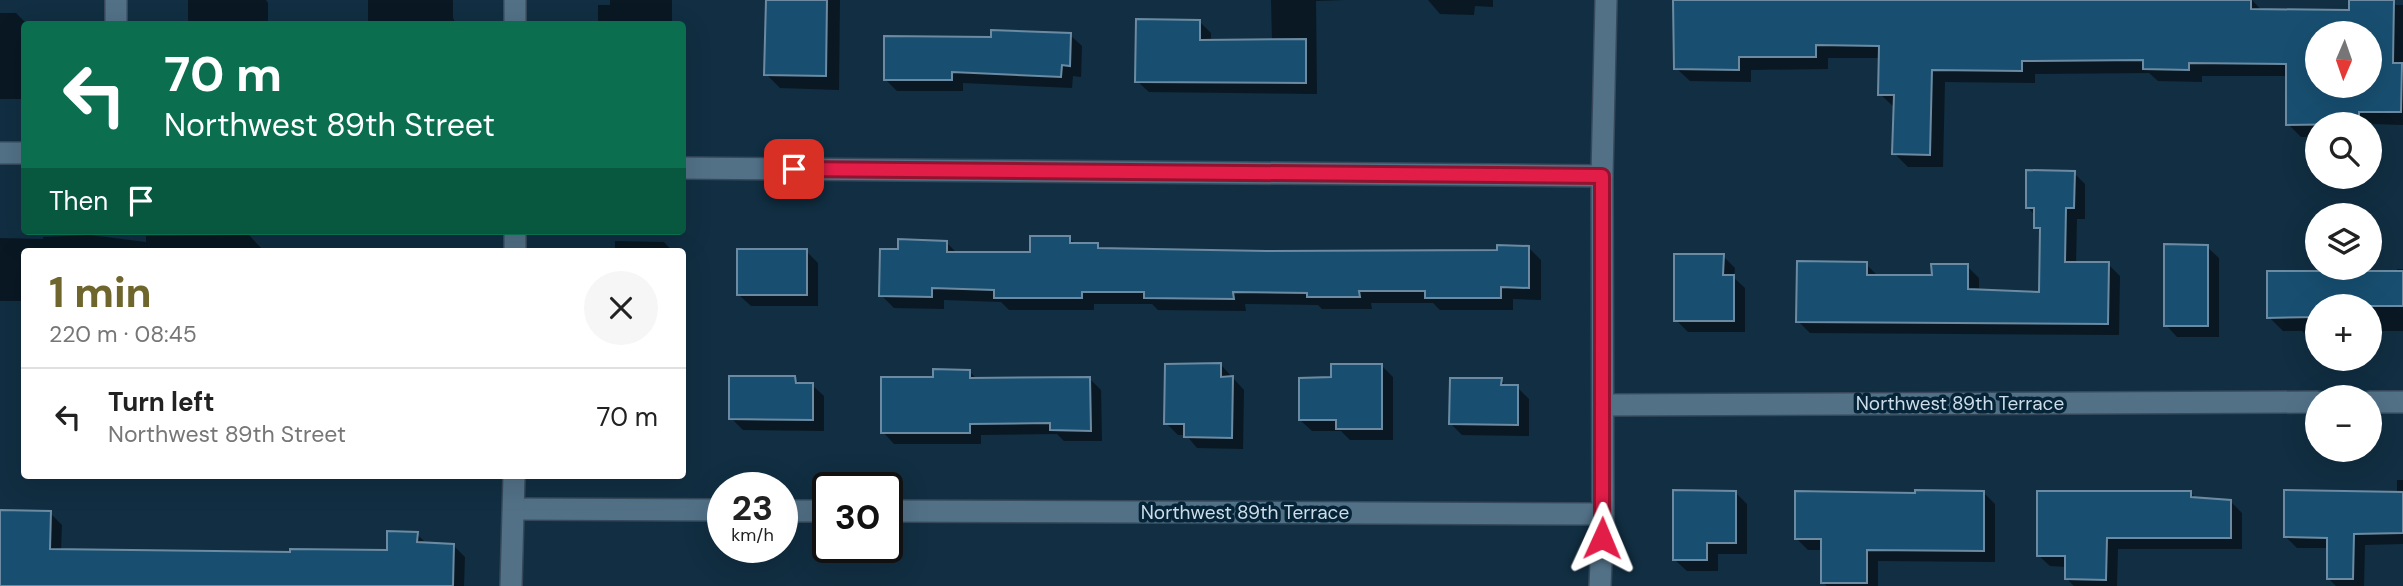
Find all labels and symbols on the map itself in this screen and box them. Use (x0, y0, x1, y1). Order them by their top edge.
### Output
north arrow (2305, 21, 2382, 98)
pin (764, 139, 824, 199)
street label: Northwest 89th Terrace (1856, 391, 2064, 416)
speed limit sign: 30 (812, 472, 903, 563)
street label: Northwest 89th Terrace (1141, 500, 1349, 525)
position arrow (1565, 501, 1639, 575)

